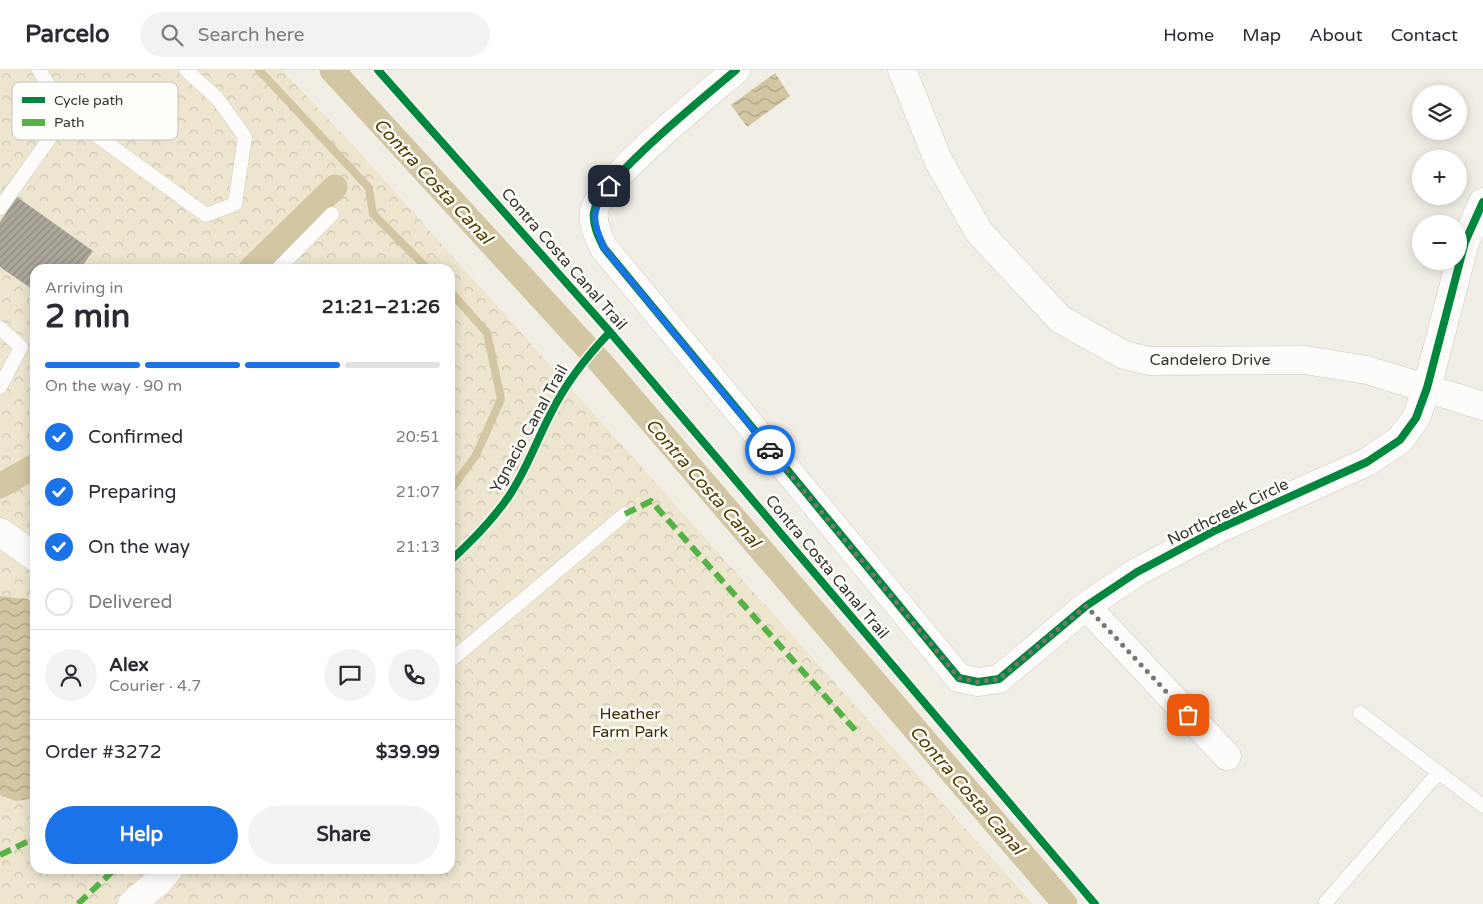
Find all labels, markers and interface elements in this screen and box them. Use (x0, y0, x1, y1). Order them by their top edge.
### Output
search box (140, 12, 490, 57)
text: Parcelo (25, 20, 110, 49)
icon: search (158, 21, 186, 49)
text: Search here (198, 24, 305, 46)
text: Home (1163, 24, 1214, 46)
text: Map (1242, 24, 1281, 46)
text: About (1309, 24, 1363, 46)
text: Contact (1391, 24, 1458, 46)
legend (12, 82, 178, 140)
map controls (1412, 85, 1467, 270)
button: layers (1412, 85, 1467, 140)
text: Cycle path (54, 92, 123, 109)
water label: Contra Costa Canal (369, 113, 499, 250)
text: Path (54, 114, 85, 131)
button: + (1412, 150, 1467, 205)
pin (588, 165, 630, 207)
icon: home (595, 172, 623, 200)
street label: Contra Costa Canal Trail (497, 184, 631, 334)
button: − (1412, 215, 1467, 270)
text: Arriving in (45, 278, 123, 298)
text: 21:21–21:26 (322, 296, 440, 318)
text: 2 min (45, 298, 130, 336)
street label: Candelero Drive (1149, 350, 1271, 370)
street label: Ygnacio Canal Trail (486, 362, 572, 496)
text: On the way · 90 m (45, 376, 182, 396)
water label: Contra Costa Canal (641, 414, 767, 554)
icon: check (45, 423, 73, 451)
courier (745, 425, 795, 475)
text: Confirmed (88, 426, 183, 448)
text: 20:51 (396, 427, 440, 447)
icon: car (756, 436, 784, 464)
street label: Northcreek Circle (1164, 474, 1292, 550)
icon: check (45, 478, 73, 506)
text: Preparing (88, 481, 177, 503)
text: 21:07 (396, 482, 440, 502)
street label: Contra Costa Canal Trail (761, 491, 893, 643)
icon: check (45, 533, 73, 561)
text: On the way (88, 536, 190, 558)
text: 21:13 (396, 537, 440, 557)
text: Delivered (88, 591, 173, 613)
button: person (45, 649, 97, 701)
button: chat (324, 649, 376, 701)
button: phone (388, 649, 440, 701)
text: Alex (109, 654, 149, 676)
text: Courier · 4.7 (109, 676, 201, 696)
pin (1167, 694, 1209, 736)
icon: bag (1174, 701, 1202, 729)
park label: Heather Farm Park (592, 704, 669, 742)
water label: Contra Costa Canal (905, 721, 1031, 861)
text: Order #3272 (45, 741, 162, 763)
text: $39.99 (376, 741, 440, 763)
button: Help (45, 806, 238, 864)
button: Share (248, 806, 440, 864)

